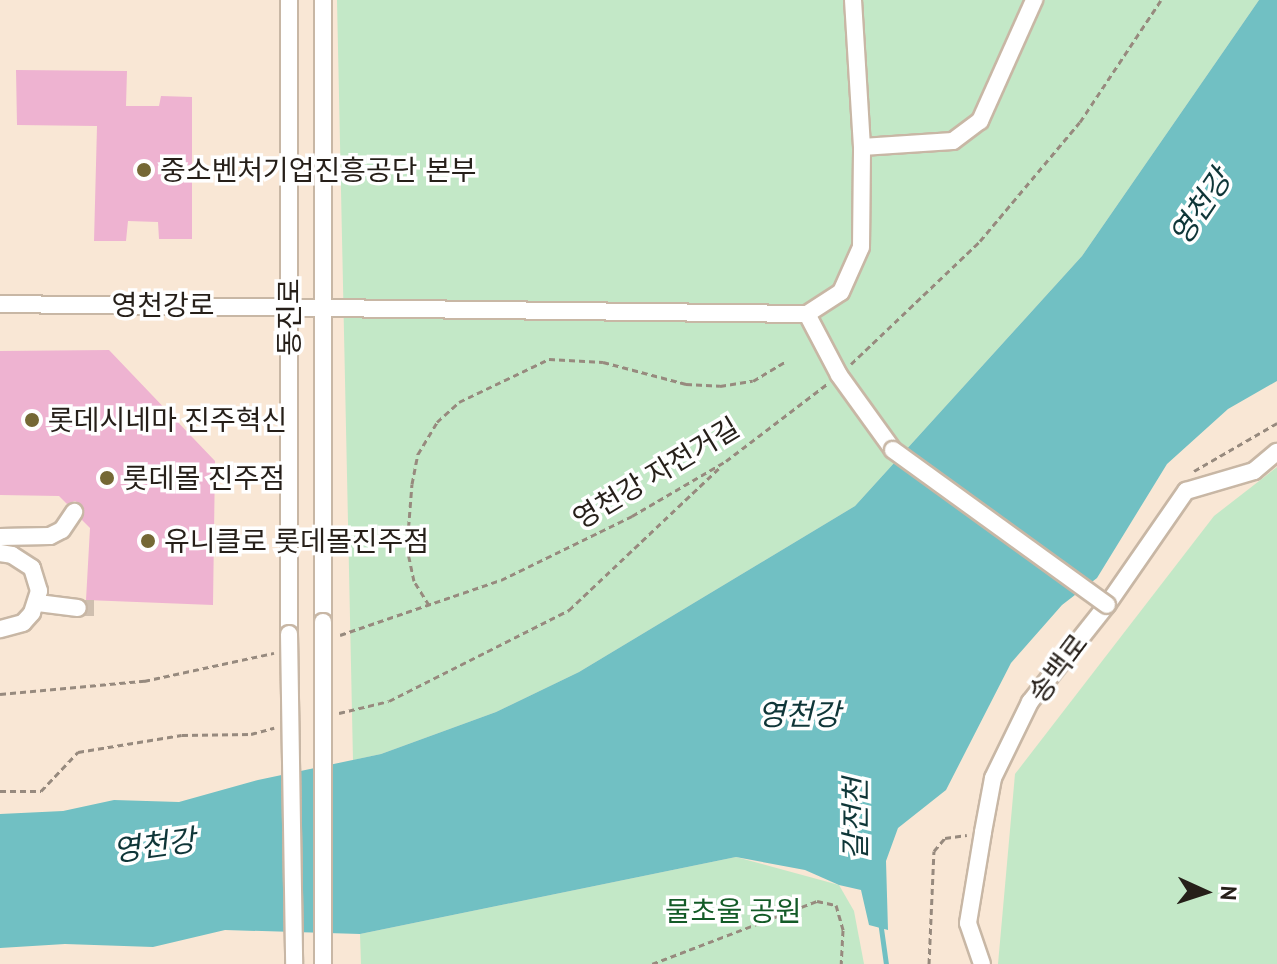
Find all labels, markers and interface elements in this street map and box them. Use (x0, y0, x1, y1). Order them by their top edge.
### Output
place label: 중소벤처기업진흥공단 본부 (160, 153, 477, 187)
marker: 중소벤처기업진흥공단 본부 (135, 161, 153, 179)
water label: 영천강 (1162, 163, 1238, 251)
street label: 동진로 (272, 278, 306, 356)
street label: 영천강로 (111, 288, 215, 322)
place label: 롯데시네마 진주혁신 (48, 403, 287, 437)
street label: 영천강 자전거길 (567, 410, 745, 536)
marker: 롯데시네마 진주혁신 (23, 411, 41, 429)
place label: 롯데몰 진주점 (123, 461, 285, 495)
marker: 롯데몰 진주점 (98, 469, 116, 487)
place label: 유니클로 롯데몰진주점 (164, 524, 429, 558)
marker: 유니클로 롯데몰진주점 (139, 532, 157, 550)
street label: 송백로 (1021, 627, 1095, 709)
water label: 영천강 (758, 696, 840, 732)
water label: 갈전천 (837, 778, 873, 860)
water label: 영천강 (110, 821, 198, 869)
north arrow (1165, 852, 1245, 932)
text: N (1215, 885, 1243, 901)
park label: 물초울 공원 (665, 894, 801, 928)

